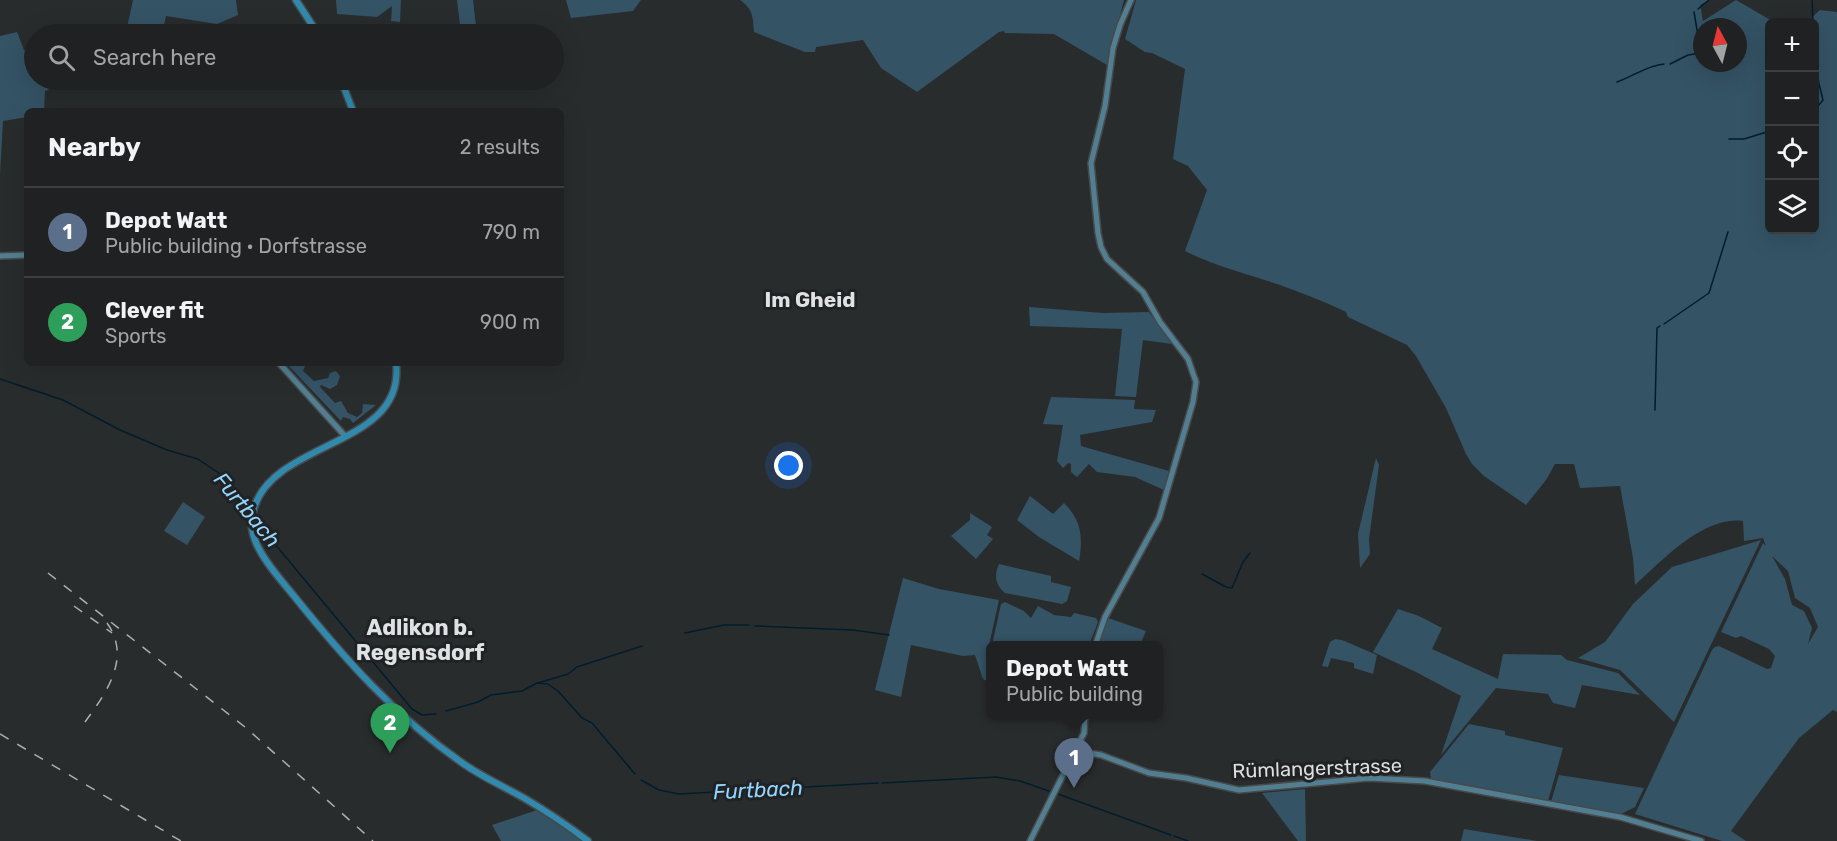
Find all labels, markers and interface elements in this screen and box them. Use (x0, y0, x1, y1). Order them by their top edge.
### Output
north arrow (1693, 18, 1747, 72)
map controls (1765, 18, 1819, 234)
button: + (1765, 18, 1819, 72)
search box (24, 24, 564, 90)
icon: search (45, 41, 78, 74)
text: Search here (93, 44, 216, 71)
button: − (1765, 72, 1819, 126)
button: locate (1765, 126, 1819, 180)
text: Nearby (48, 132, 141, 163)
text: 2 results (460, 135, 540, 159)
button: layers (1765, 180, 1819, 234)
text: Depot Watt (105, 207, 227, 234)
text: 1 (63, 220, 72, 244)
text: 790 m (483, 220, 540, 244)
text: Public building · Dorfstrasse (105, 234, 367, 258)
district label: Im Gheid (764, 287, 856, 312)
text: Clever fit (105, 297, 204, 324)
text: 2 (61, 310, 74, 334)
text: 900 m (480, 310, 540, 334)
text: Sports (105, 324, 166, 348)
your location (774, 451, 803, 480)
water label: Furtbach (209, 467, 286, 552)
district label: Adlikon b. Regensdorf (356, 614, 485, 666)
popup (986, 641, 1163, 719)
text: Depot Watt (1006, 655, 1128, 682)
text: Public building (1006, 682, 1143, 706)
pin: 2 (370, 704, 410, 753)
pin: 1 (1054, 738, 1094, 788)
street label: Rümlangerstrasse (1232, 753, 1402, 783)
water label: Furtbach (712, 775, 804, 804)

